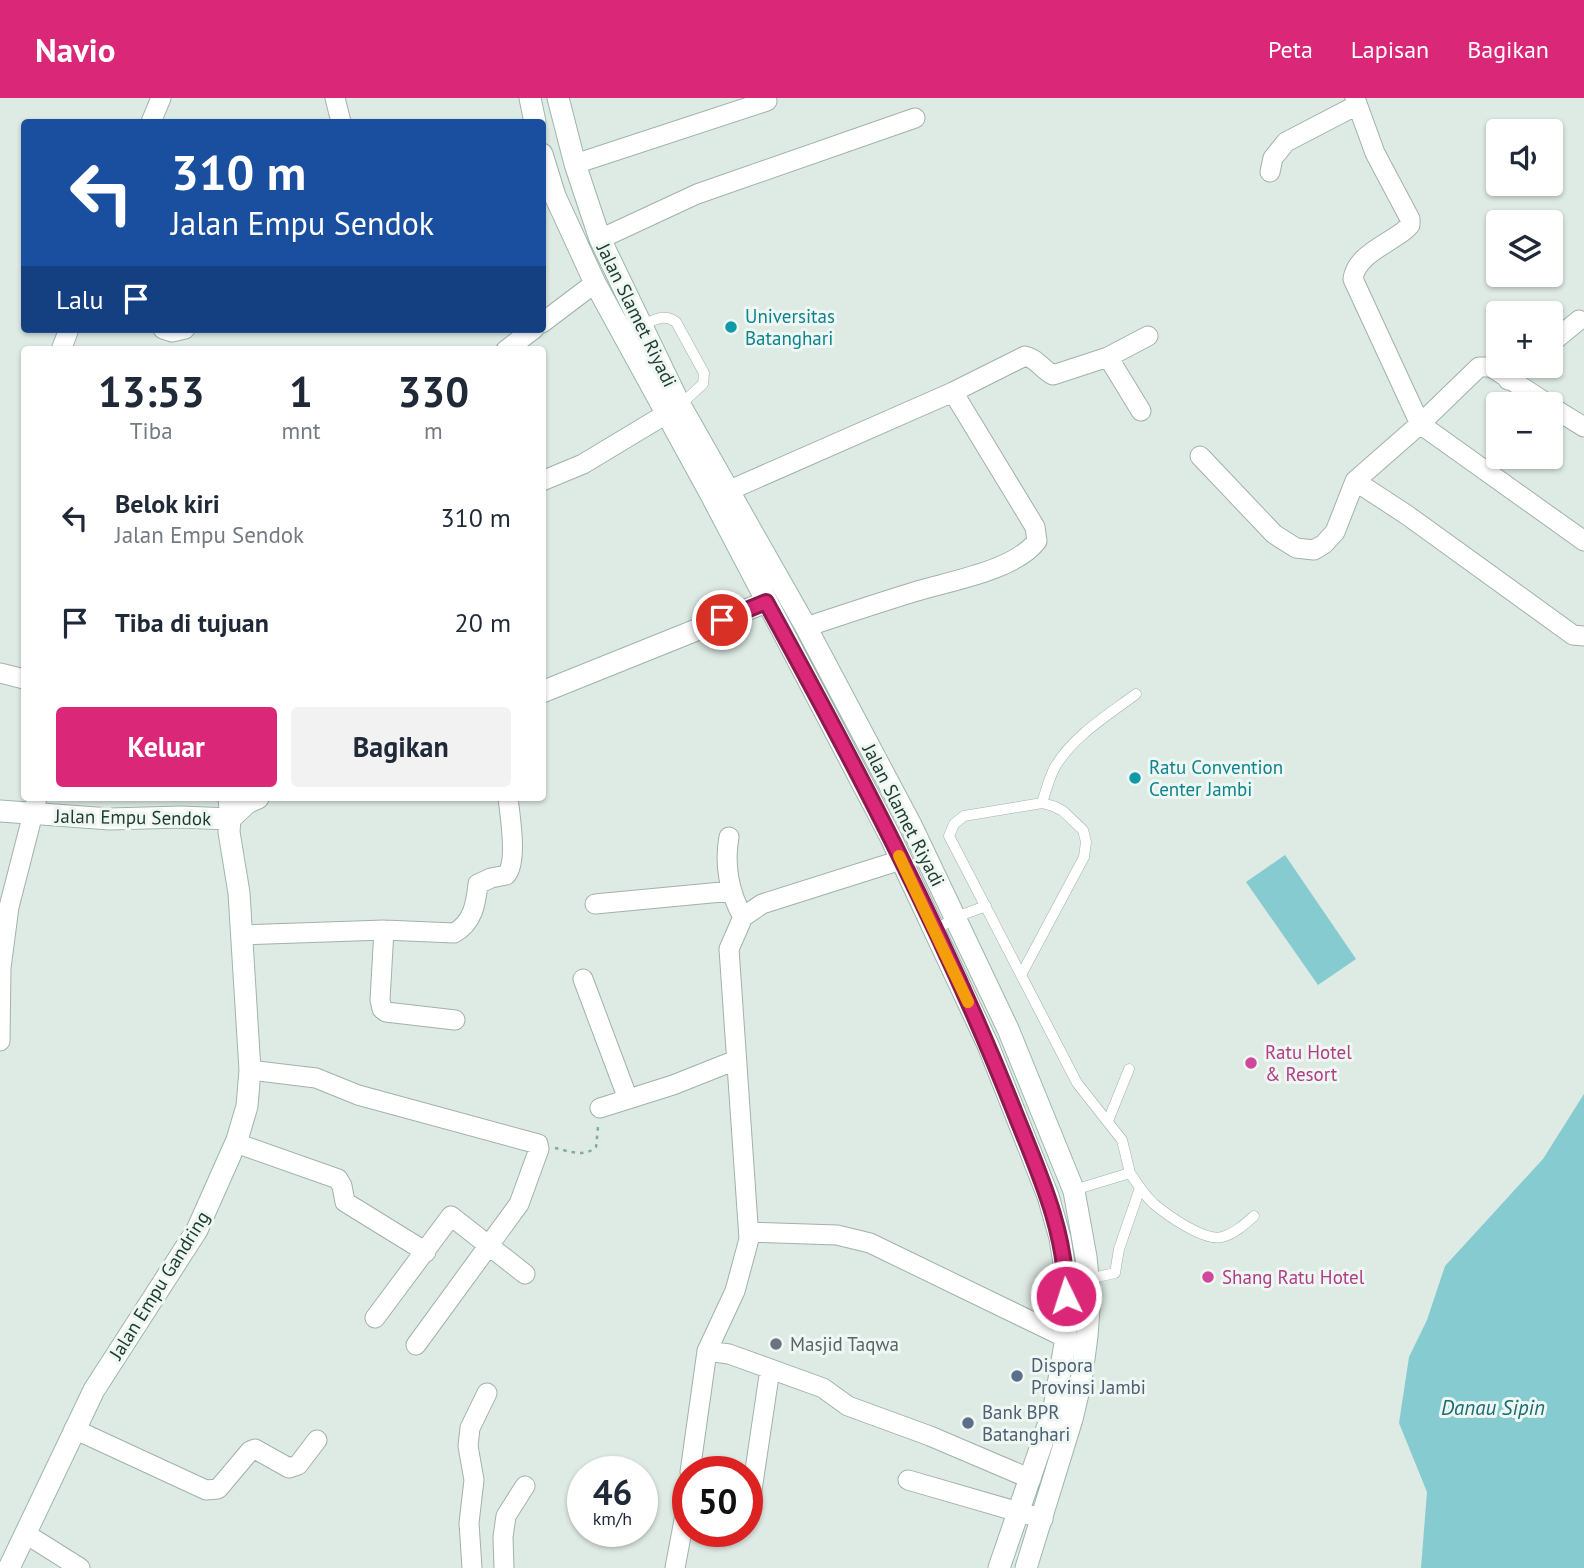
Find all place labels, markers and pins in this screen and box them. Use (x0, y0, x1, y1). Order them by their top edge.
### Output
place label: Universitas Batanghari (745, 304, 835, 350)
marker: Universitas Batanghari (723, 319, 739, 335)
pin (692, 590, 752, 650)
place label: Ratu Convention Center Jambi (1149, 755, 1283, 801)
marker: Ratu Convention Center Jambi (1127, 770, 1143, 786)
place label: Ratu Hotel & Resort (1265, 1040, 1352, 1086)
marker: Ratu Hotel & Resort (1243, 1055, 1259, 1071)
place label: Shang Ratu Hotel (1222, 1265, 1365, 1289)
marker: Shang Ratu Hotel (1200, 1269, 1216, 1285)
place label: Masjid Taqwa (790, 1332, 899, 1356)
marker: Masjid Taqwa (768, 1336, 784, 1352)
place label: Dispora Provinsi Jambi (1031, 1353, 1146, 1399)
marker: Dispora Provinsi Jambi (1009, 1368, 1025, 1384)
place label: Bank BPR Batanghari (982, 1400, 1070, 1446)
marker: Bank BPR Batanghari (960, 1415, 976, 1431)

